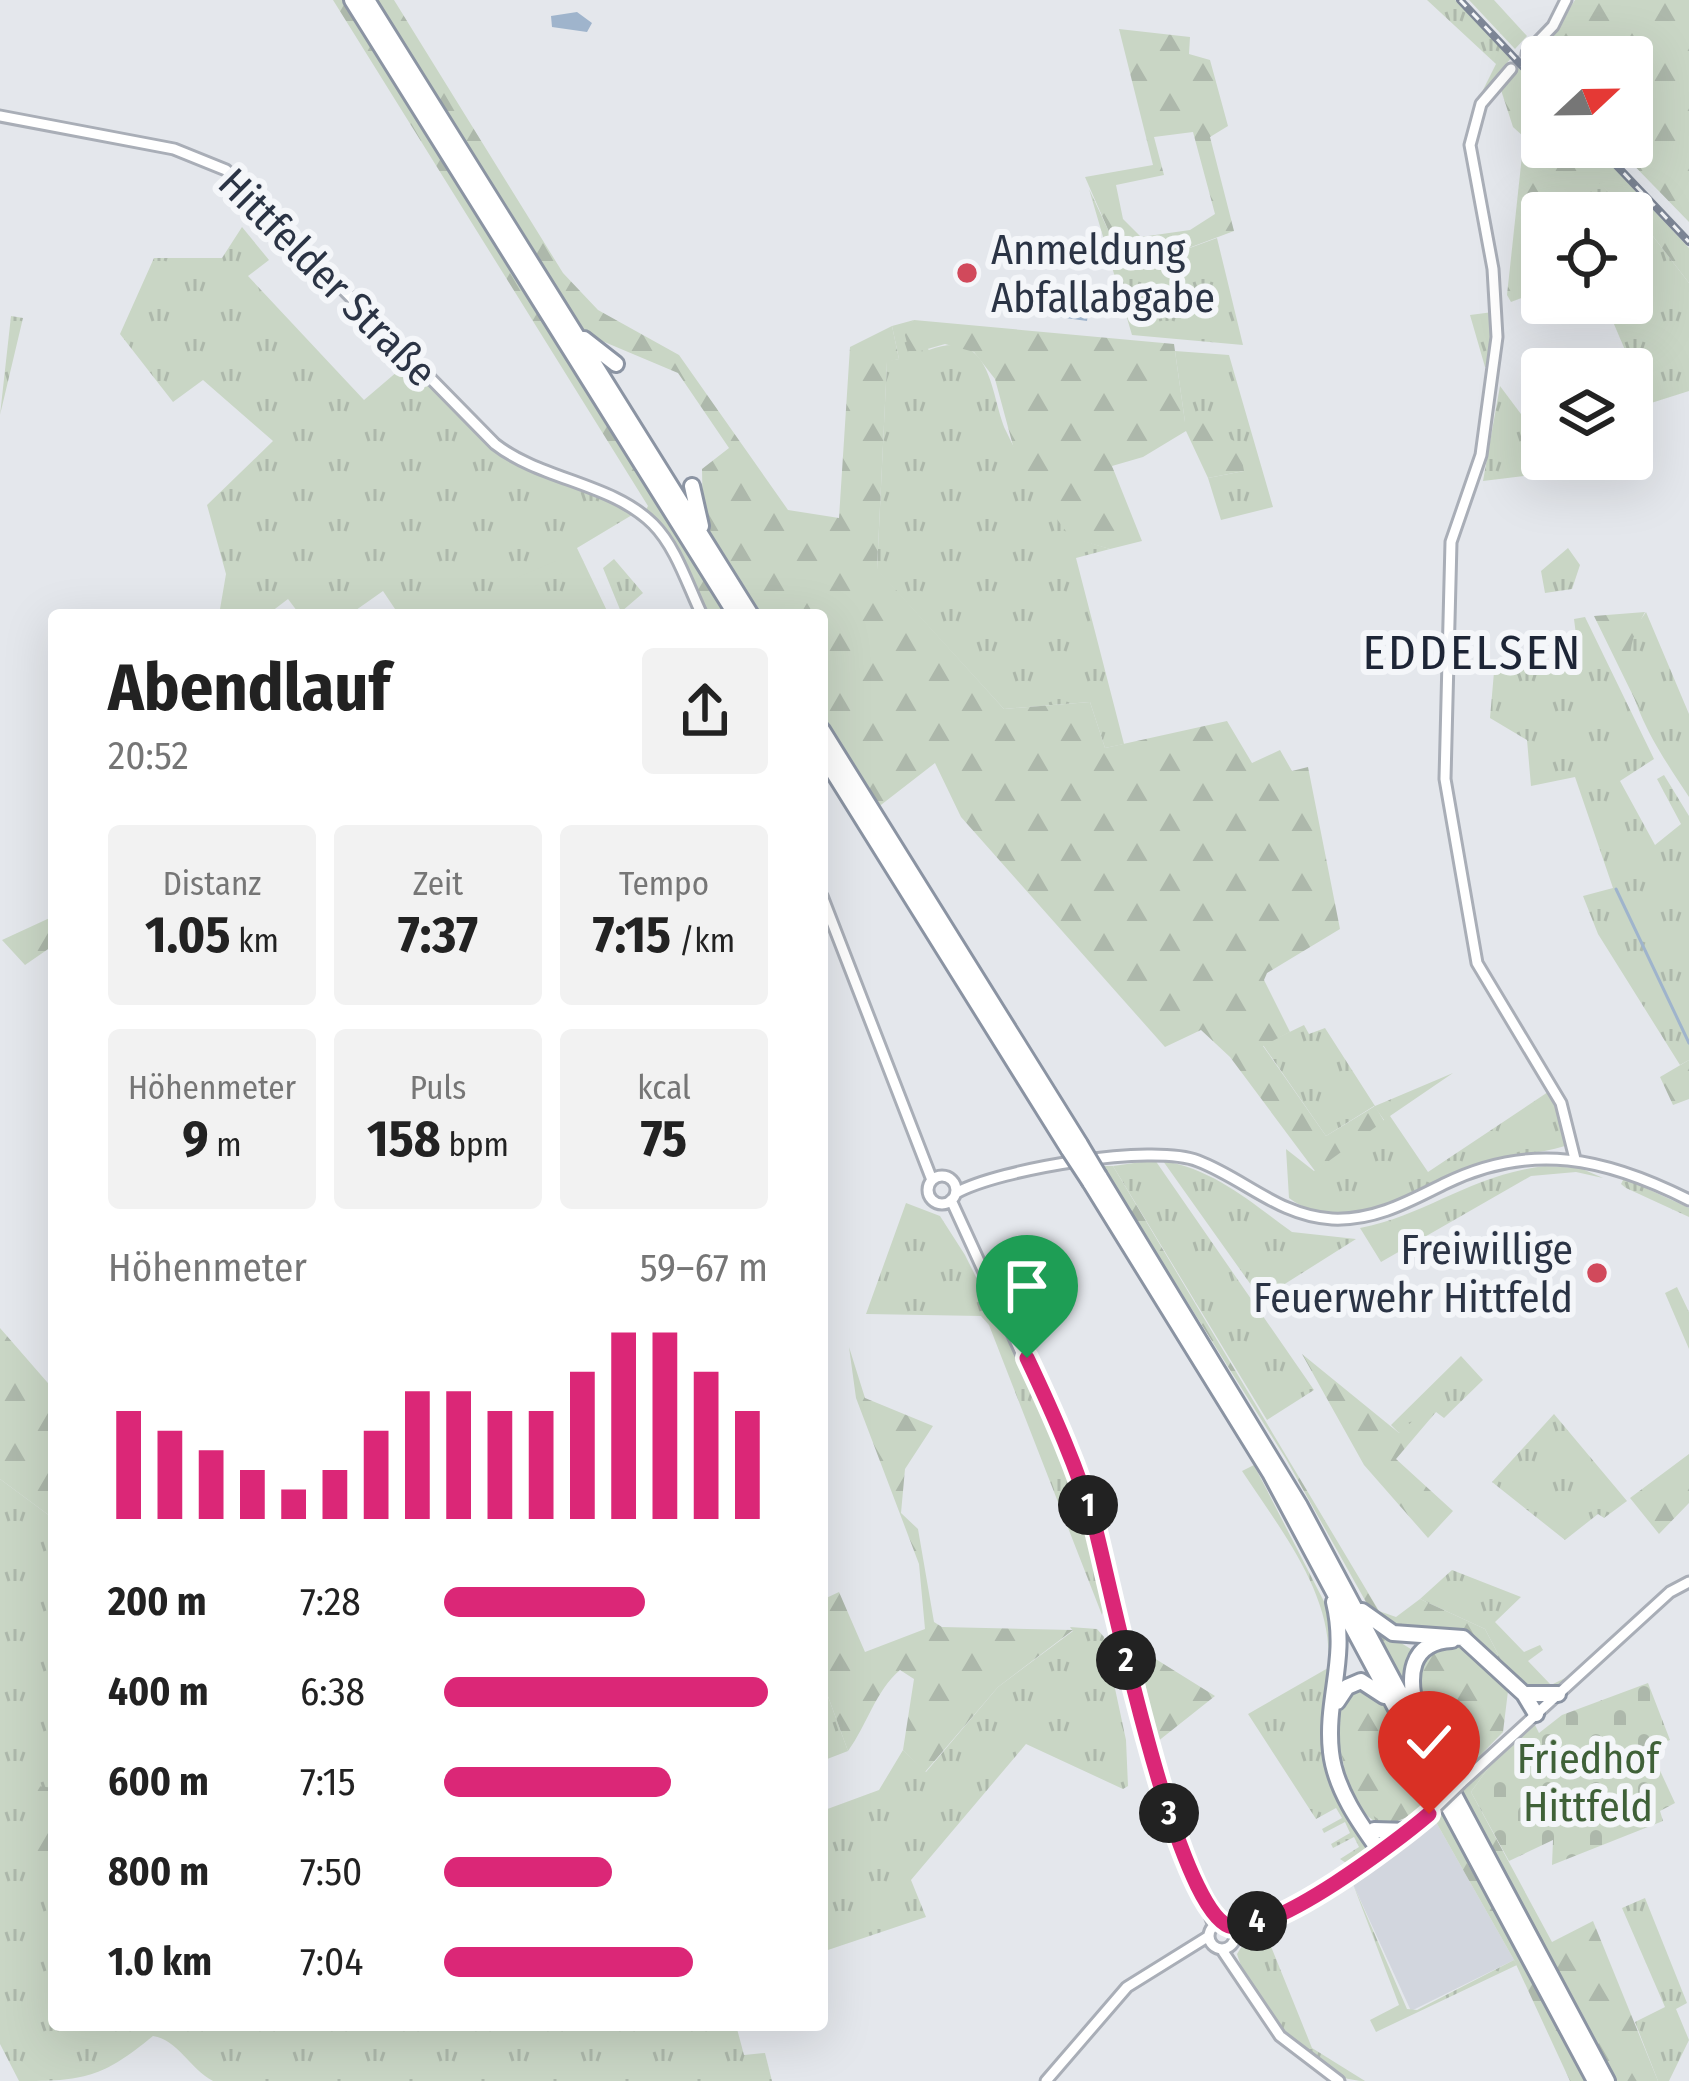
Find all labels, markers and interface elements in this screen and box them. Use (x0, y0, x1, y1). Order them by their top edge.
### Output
north arrow (1521, 36, 1653, 168)
map controls (1521, 36, 1653, 480)
street label: Hittfelder Straße (208, 159, 446, 397)
button: locate (1521, 192, 1653, 324)
place label: Anmeldung Abfallabgabe (991, 225, 1215, 323)
marker: Anmeldung Abfallabgabe (954, 260, 980, 286)
button: layers (1521, 348, 1653, 480)
district label: EDDELSEN (1363, 624, 1583, 682)
text: Abendlauf (108, 648, 390, 727)
button: share (642, 648, 768, 774)
text: 20:52 (108, 733, 189, 779)
text: Distanz (163, 864, 261, 904)
text: Zeit (413, 864, 463, 904)
text: Tempo (619, 864, 709, 904)
text: 1.05 (145, 904, 230, 966)
text: 7:37 (398, 904, 478, 966)
text: 7:15 (593, 904, 671, 966)
text: km (230, 921, 279, 961)
text: /km (671, 921, 735, 961)
text: Höhenmeter (128, 1068, 296, 1108)
text: Puls (410, 1068, 466, 1108)
text: kcal (637, 1068, 691, 1108)
text: 9 (182, 1108, 209, 1170)
text: 158 (367, 1108, 441, 1170)
text: 75 (641, 1108, 687, 1170)
text: m (209, 1125, 242, 1165)
text: bpm (441, 1125, 509, 1165)
place label: Freiwillige Feuerwehr Hittfeld (1253, 1225, 1573, 1323)
pin (976, 1235, 1078, 1358)
text: Höhenmeter (108, 1245, 307, 1291)
text: 59–67 m (640, 1245, 768, 1291)
icon: arrive (994, 1253, 1060, 1319)
marker: Freiwillige Feuerwehr Hittfeld (1584, 1260, 1610, 1286)
pin: 1 (1058, 1475, 1118, 1535)
text: 1 (1081, 1485, 1095, 1525)
text: 200 m (108, 1579, 207, 1625)
text: 7:28 (300, 1579, 361, 1625)
pin: 2 (1096, 1630, 1156, 1690)
text: 2 (1118, 1640, 1134, 1680)
text: 400 m (108, 1669, 209, 1715)
text: 6:38 (300, 1669, 365, 1715)
pin (1378, 1691, 1480, 1814)
icon: check (1396, 1709, 1462, 1775)
park label: Friedhof Hittfeld (1517, 1734, 1662, 1832)
text: 600 m (108, 1759, 209, 1805)
text: 7:15 (300, 1759, 356, 1805)
pin: 3 (1139, 1783, 1199, 1843)
text: 3 (1161, 1793, 1177, 1833)
text: 800 m (108, 1849, 209, 1895)
text: 7:50 (300, 1849, 362, 1895)
pin: 4 (1227, 1891, 1287, 1951)
text: 4 (1249, 1901, 1265, 1941)
text: 1.0 km (108, 1939, 212, 1985)
text: 7:04 (300, 1939, 363, 1985)

